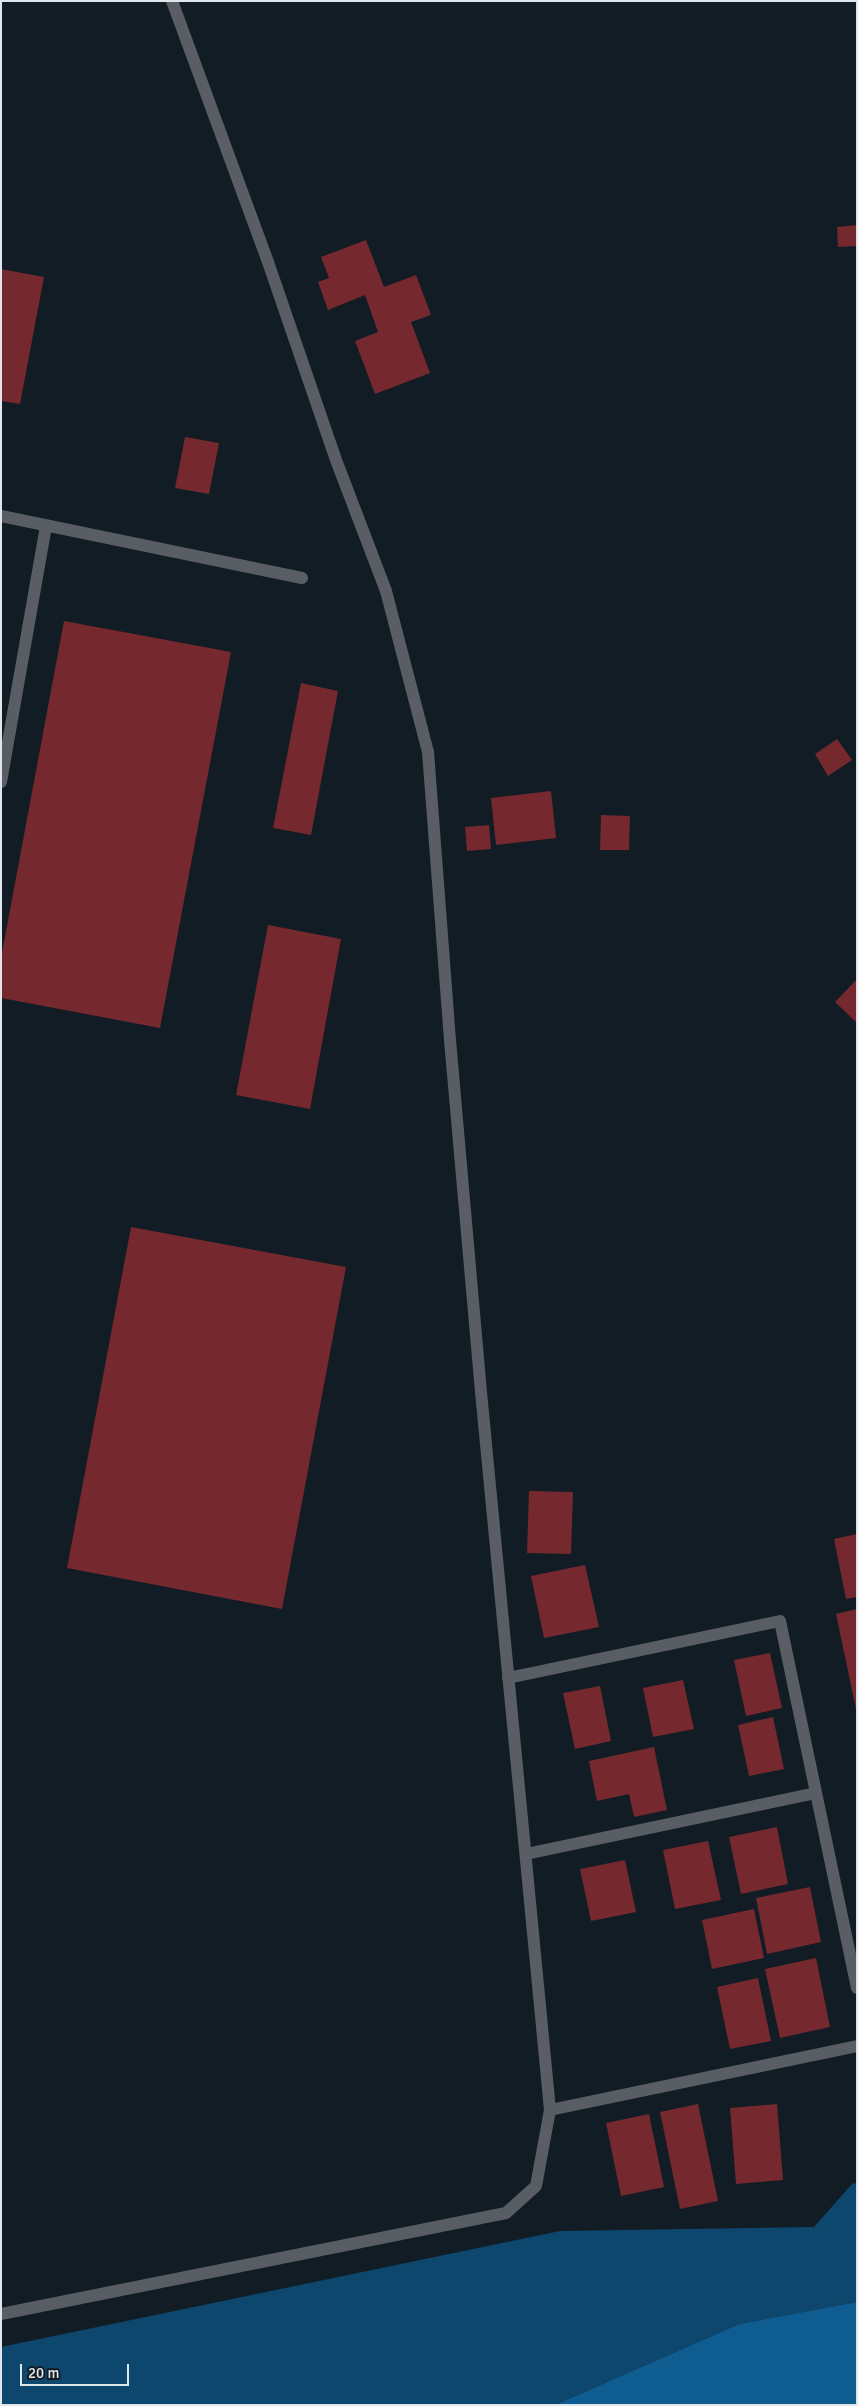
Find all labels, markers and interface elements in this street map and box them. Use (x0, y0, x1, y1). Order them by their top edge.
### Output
scale bar (22, 2354, 131, 2386)
text: 20 m (28, 2364, 59, 2382)

